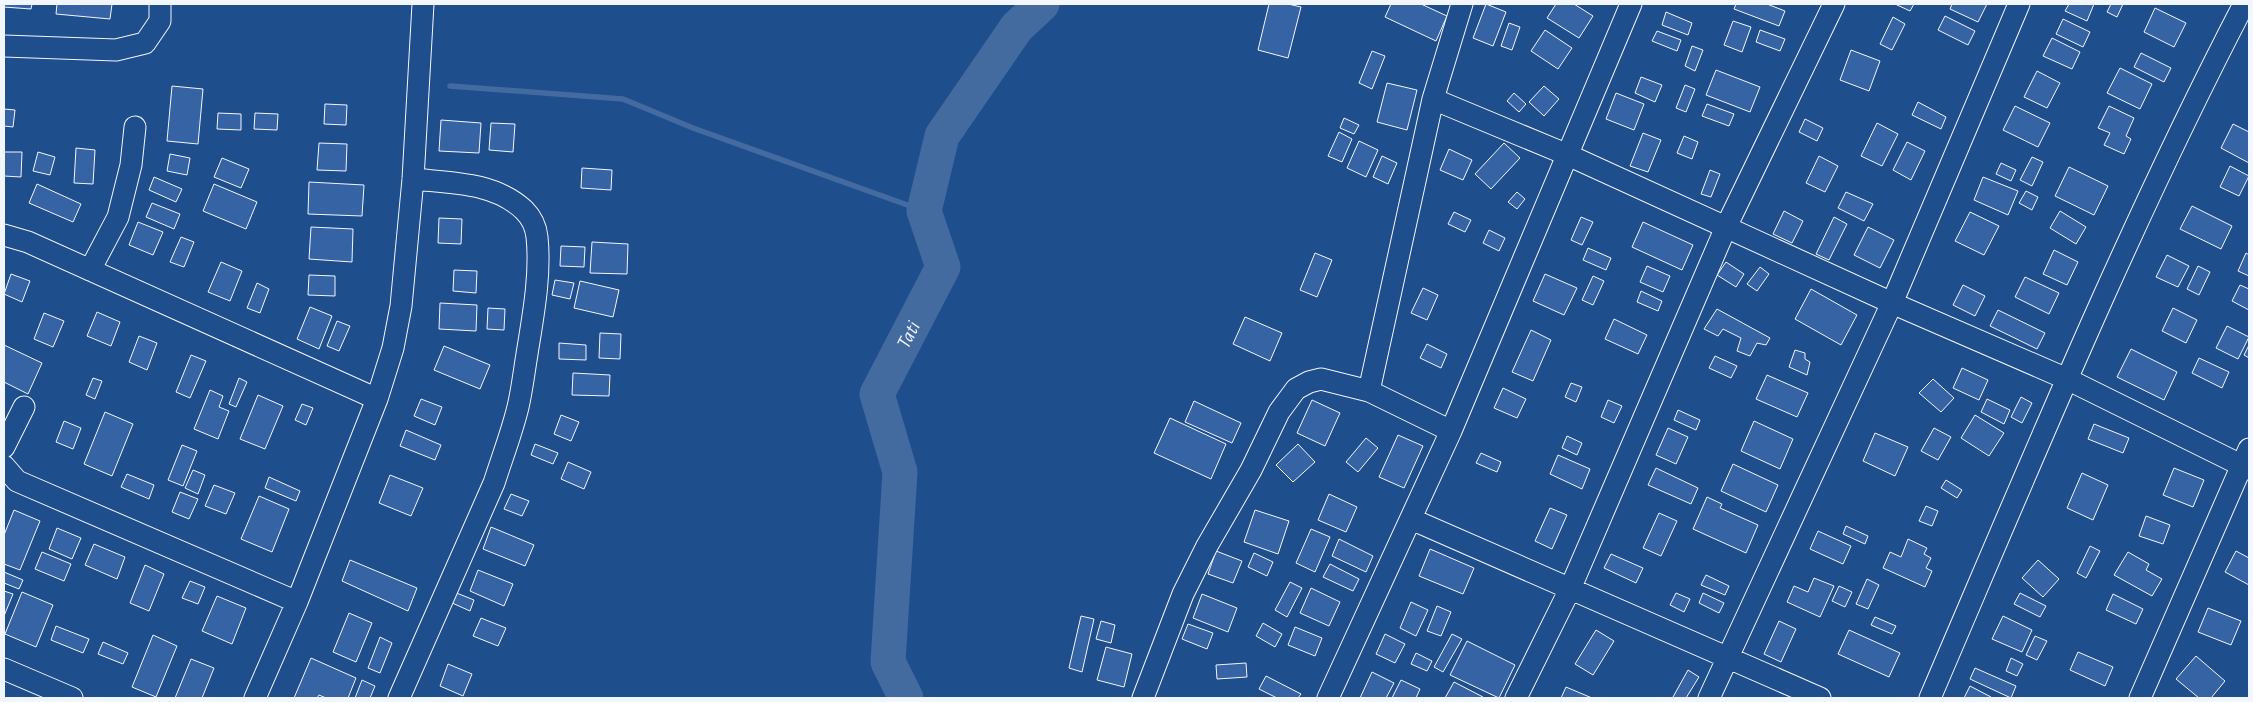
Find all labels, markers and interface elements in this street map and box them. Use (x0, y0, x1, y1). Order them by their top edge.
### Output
water label: Tati (894, 318, 924, 352)

